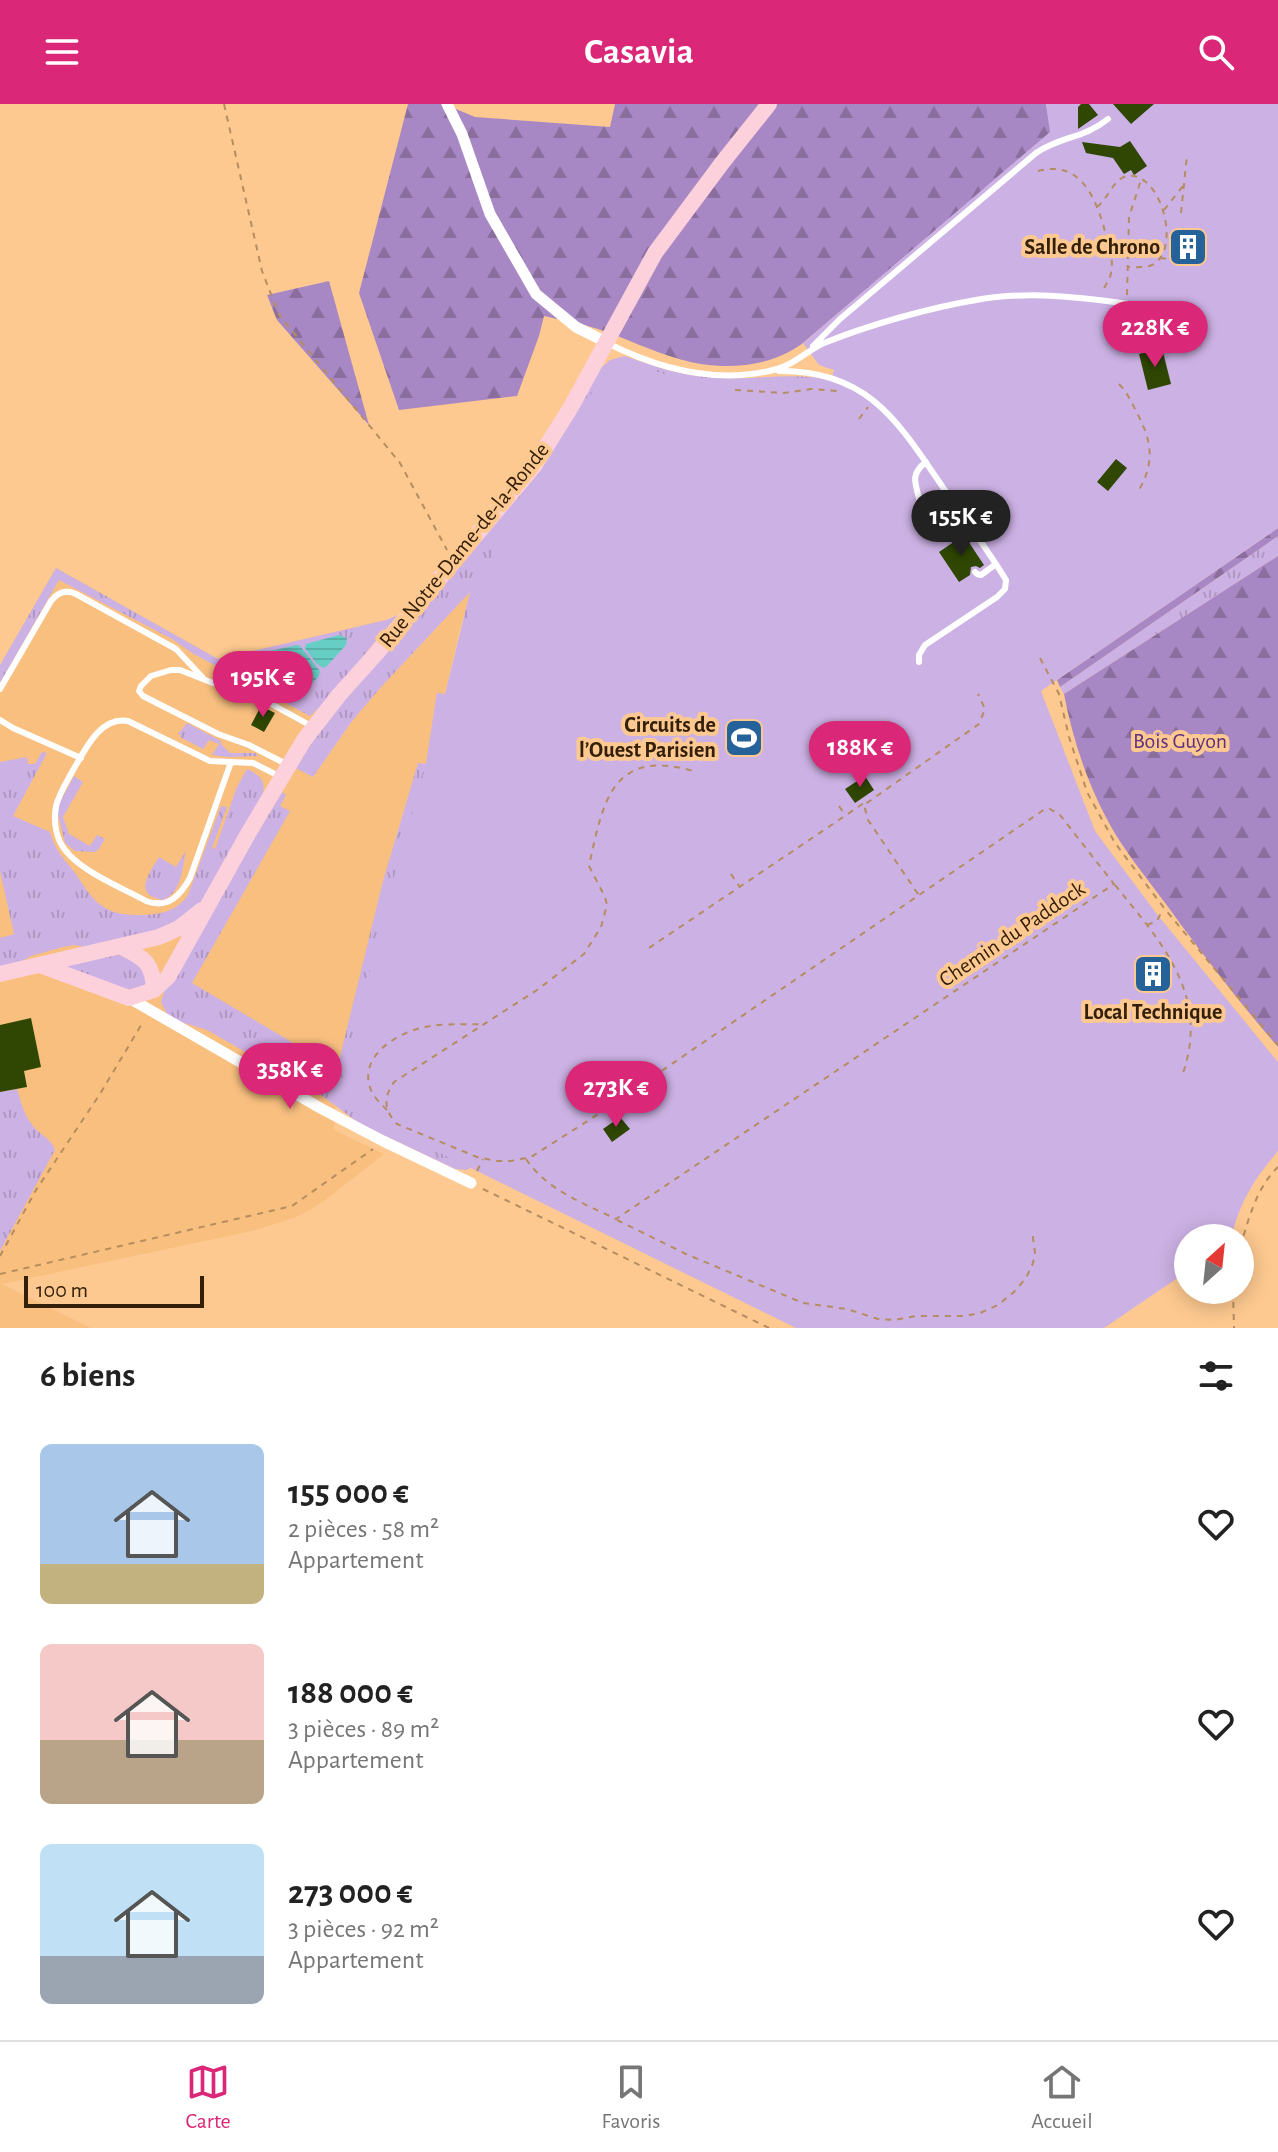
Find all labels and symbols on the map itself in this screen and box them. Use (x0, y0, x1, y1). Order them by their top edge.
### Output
building icon: Salle de Chrono (1167, 226, 1209, 268)
place label: Salle de Chrono (1024, 236, 1160, 258)
pin: 228K € (1090, 301, 1220, 369)
street label: Rue Notre-Dame-de-la-Ronde (375, 439, 553, 651)
pin: 155K € (896, 490, 1026, 558)
pin: 195K € (198, 651, 328, 719)
place label: Circuits de l’Ouest Parisien (579, 714, 716, 761)
sports icon: Circuits de l’Ouest Parisien (723, 717, 765, 759)
pin: 188K € (795, 721, 925, 789)
park label: Bois Guyon (1133, 730, 1227, 752)
street label: Chemin du Paddock (935, 877, 1089, 991)
building icon: Local Technique (1132, 953, 1174, 995)
place label: Local Technique (1084, 1001, 1222, 1023)
pin: 358K € (225, 1043, 355, 1111)
pin: 273K € (551, 1061, 681, 1129)
north arrow (1174, 1224, 1254, 1304)
scale bar (24, 1272, 204, 1308)

